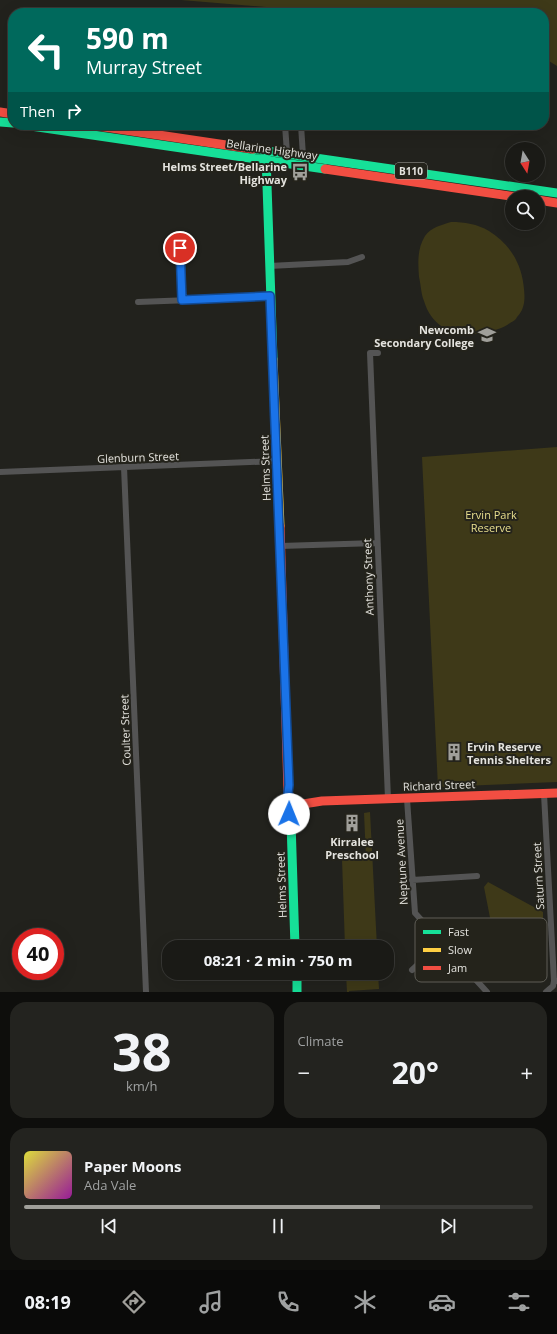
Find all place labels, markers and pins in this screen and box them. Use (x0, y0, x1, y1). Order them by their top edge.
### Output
place label: Helms Street/Bellarine Highway (162, 159, 288, 187)
bus stop icon: Helms Street/Bellarine Highway (290, 162, 310, 182)
pin (163, 231, 197, 265)
place label: Newcomb Secondary College (374, 322, 474, 350)
school or university icon: Newcomb Secondary College (477, 325, 497, 345)
place label: Ervin Reserve Tennis Shelters (467, 739, 551, 767)
building icon: Ervin Reserve Tennis Shelters (444, 742, 464, 762)
building icon: Kirralee Preschool (342, 813, 362, 833)
place label: Kirralee Preschool (325, 834, 379, 862)

